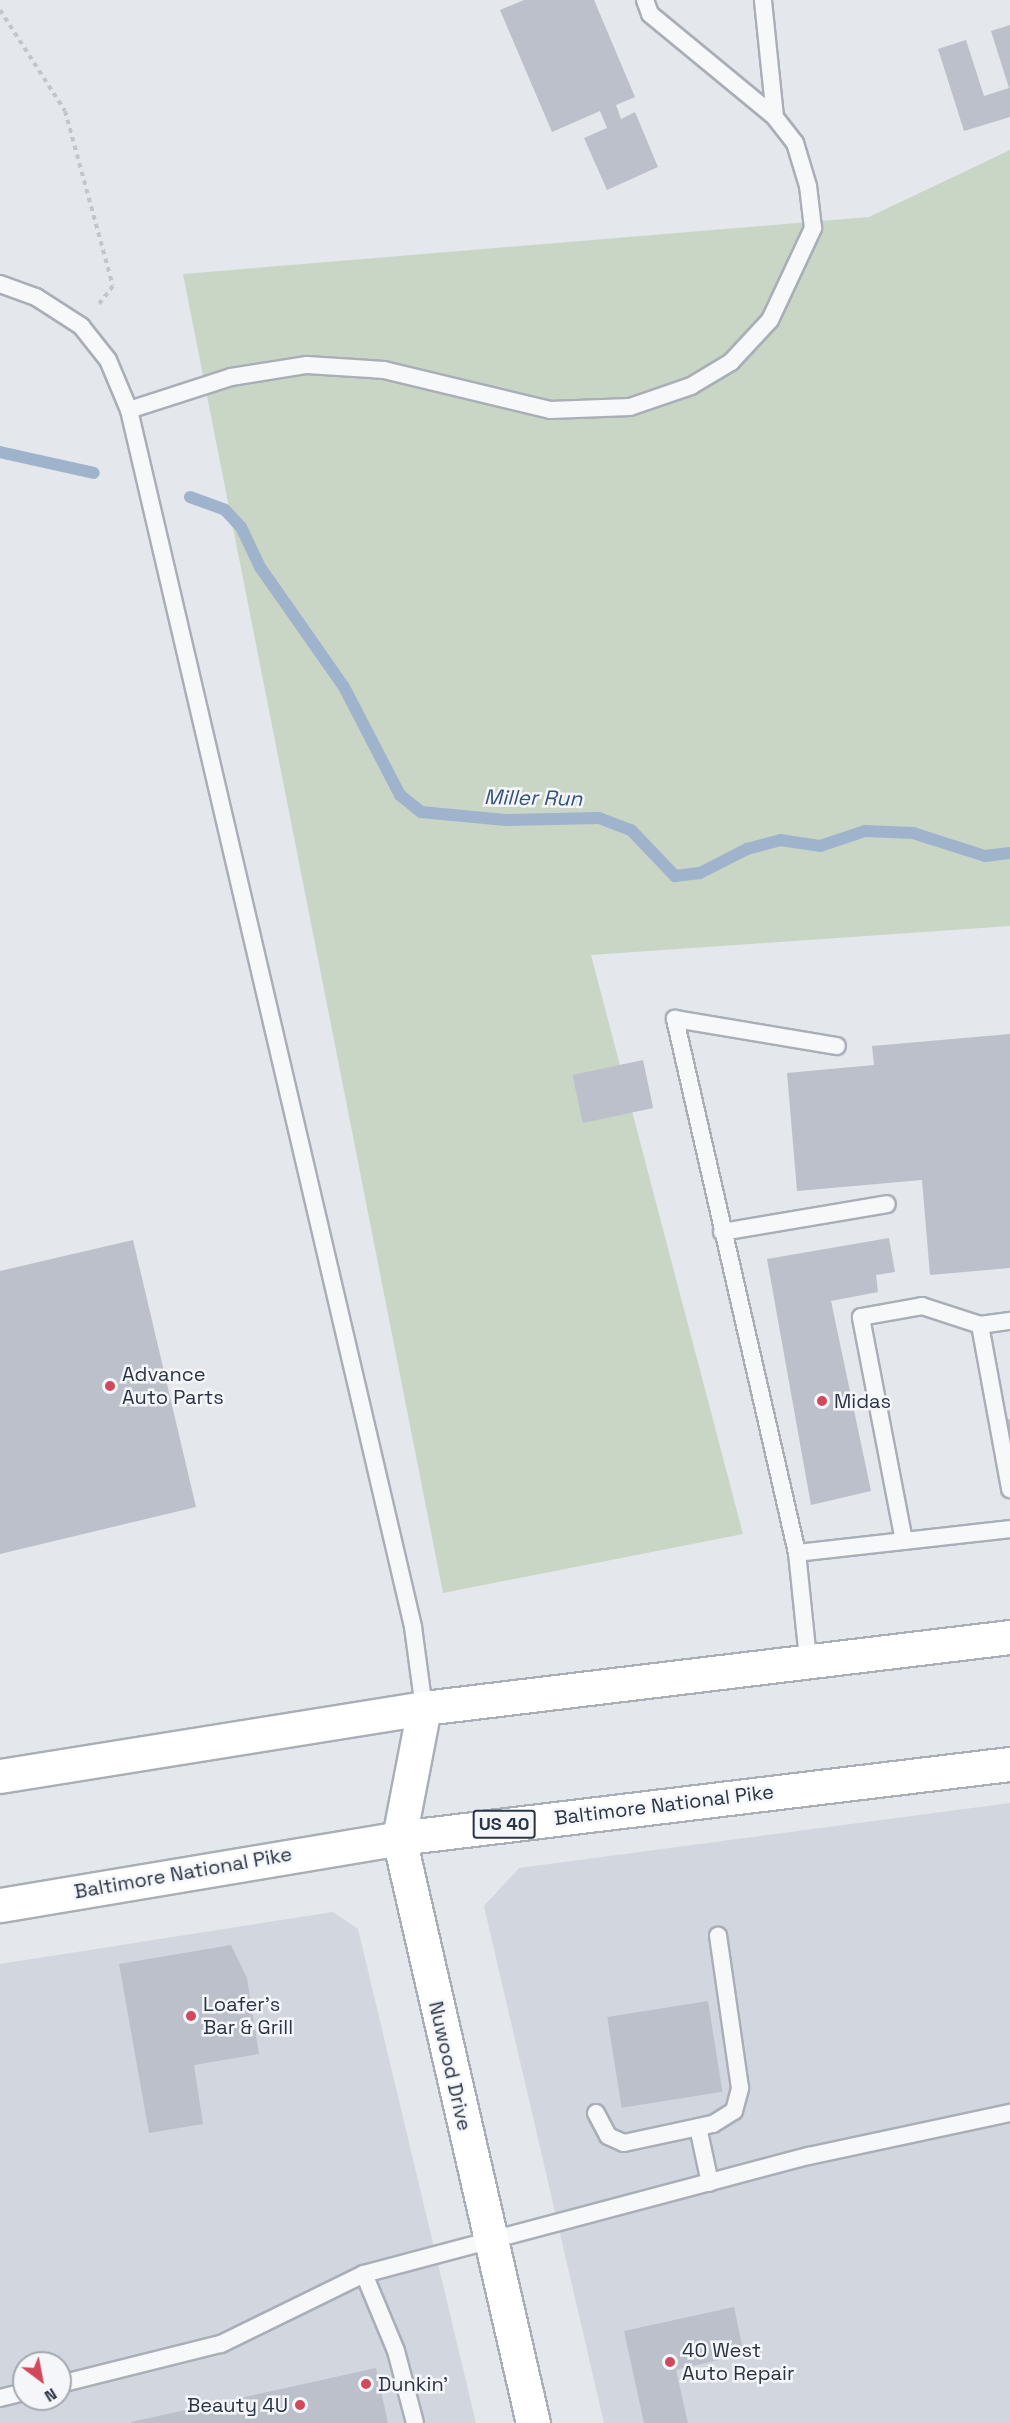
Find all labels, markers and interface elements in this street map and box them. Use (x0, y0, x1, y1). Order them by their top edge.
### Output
water label: Miller Run (484, 785, 582, 811)
place label: Advance Auto Parts (122, 1362, 224, 1409)
marker: Advance Auto Parts (103, 1379, 117, 1393)
place label: Midas (834, 1389, 891, 1413)
marker: Midas (815, 1394, 829, 1408)
street label: Baltimore National Pike (553, 1780, 775, 1830)
road number: US 40 (472, 1809, 536, 1839)
street label: Baltimore National Pike (72, 1842, 294, 1904)
place label: Loafer's Bar & Grill (203, 1992, 293, 2039)
street label: Nuwood Drive (423, 1999, 477, 2133)
marker: Loafer's Bar & Grill (184, 2009, 198, 2023)
place label: 40 West Auto Repair (682, 2338, 794, 2385)
north arrow (12, 2351, 72, 2411)
marker: 40 West Auto Repair (663, 2355, 677, 2369)
place label: Dunkin' (378, 2372, 448, 2396)
marker: Dunkin' (359, 2377, 373, 2391)
text: N (41, 2383, 61, 2407)
place label: Beauty 4U (187, 2393, 288, 2417)
marker: Beauty 4U (293, 2398, 307, 2412)

